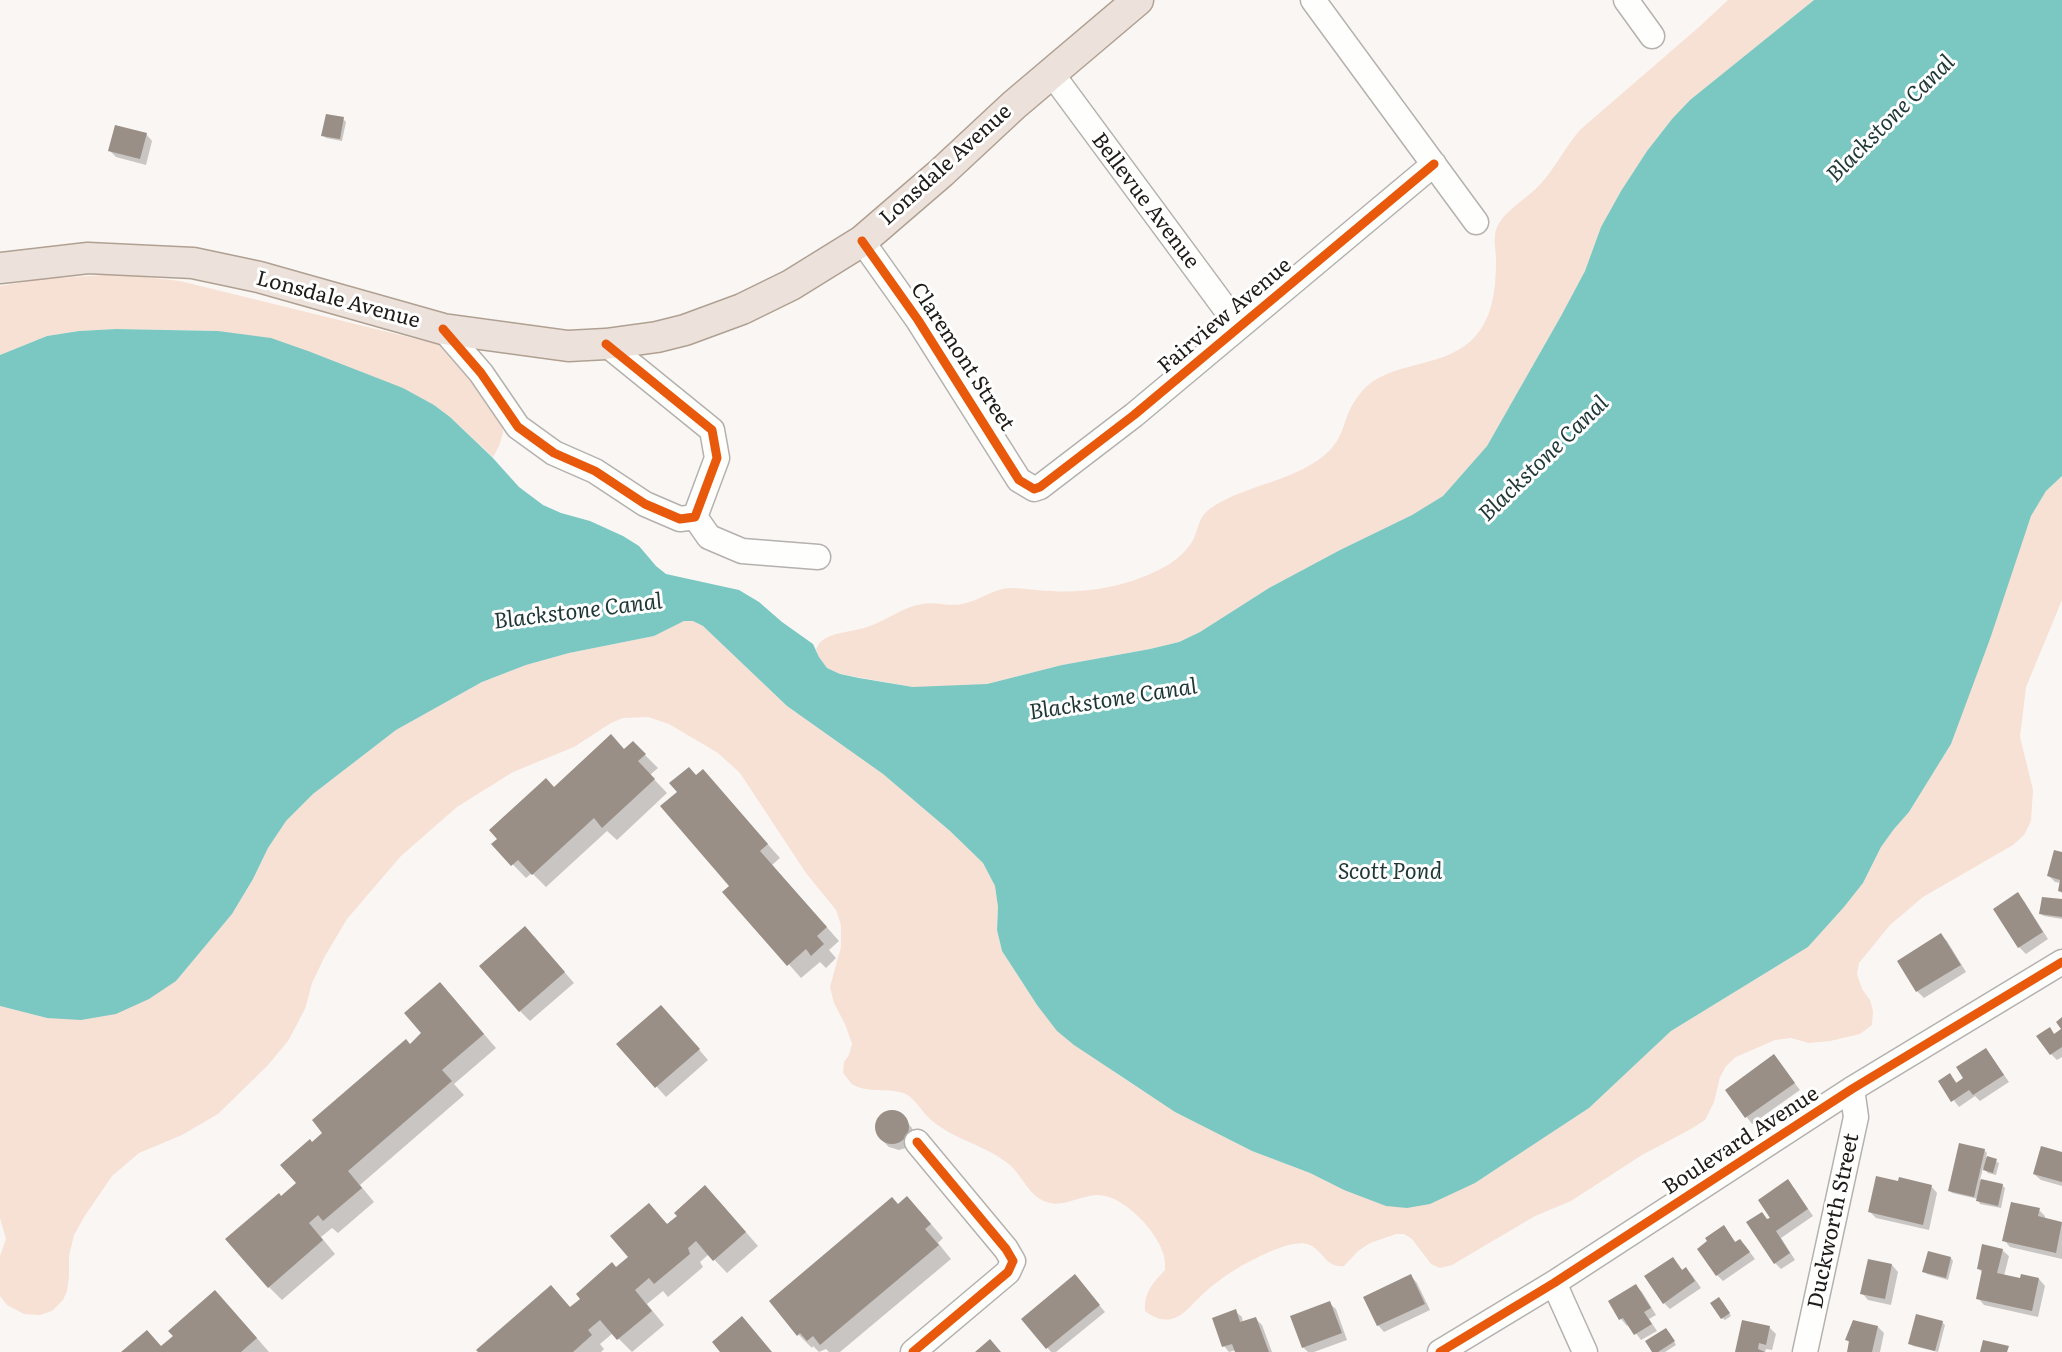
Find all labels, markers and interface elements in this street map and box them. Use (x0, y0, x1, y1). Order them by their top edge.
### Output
water label: Blackstone Canal (1822, 50, 1960, 188)
street label: Lonsdale Avenue (875, 99, 1017, 231)
street label: Bellevue Avenue (1086, 128, 1204, 274)
street label: Fairview Avenue (1153, 253, 1297, 379)
street label: Lonsdale Avenue (253, 266, 423, 334)
street label: Claremont Street (905, 278, 1019, 436)
water label: Blackstone Canal (1474, 391, 1614, 527)
water label: Blackstone Canal (492, 589, 664, 635)
water label: Blackstone Canal (1027, 674, 1199, 726)
water label: Scott Pond (1338, 860, 1442, 886)
street label: Boulevard Avenue (1658, 1081, 1824, 1201)
street label: Duckworth Street (1803, 1131, 1865, 1311)

